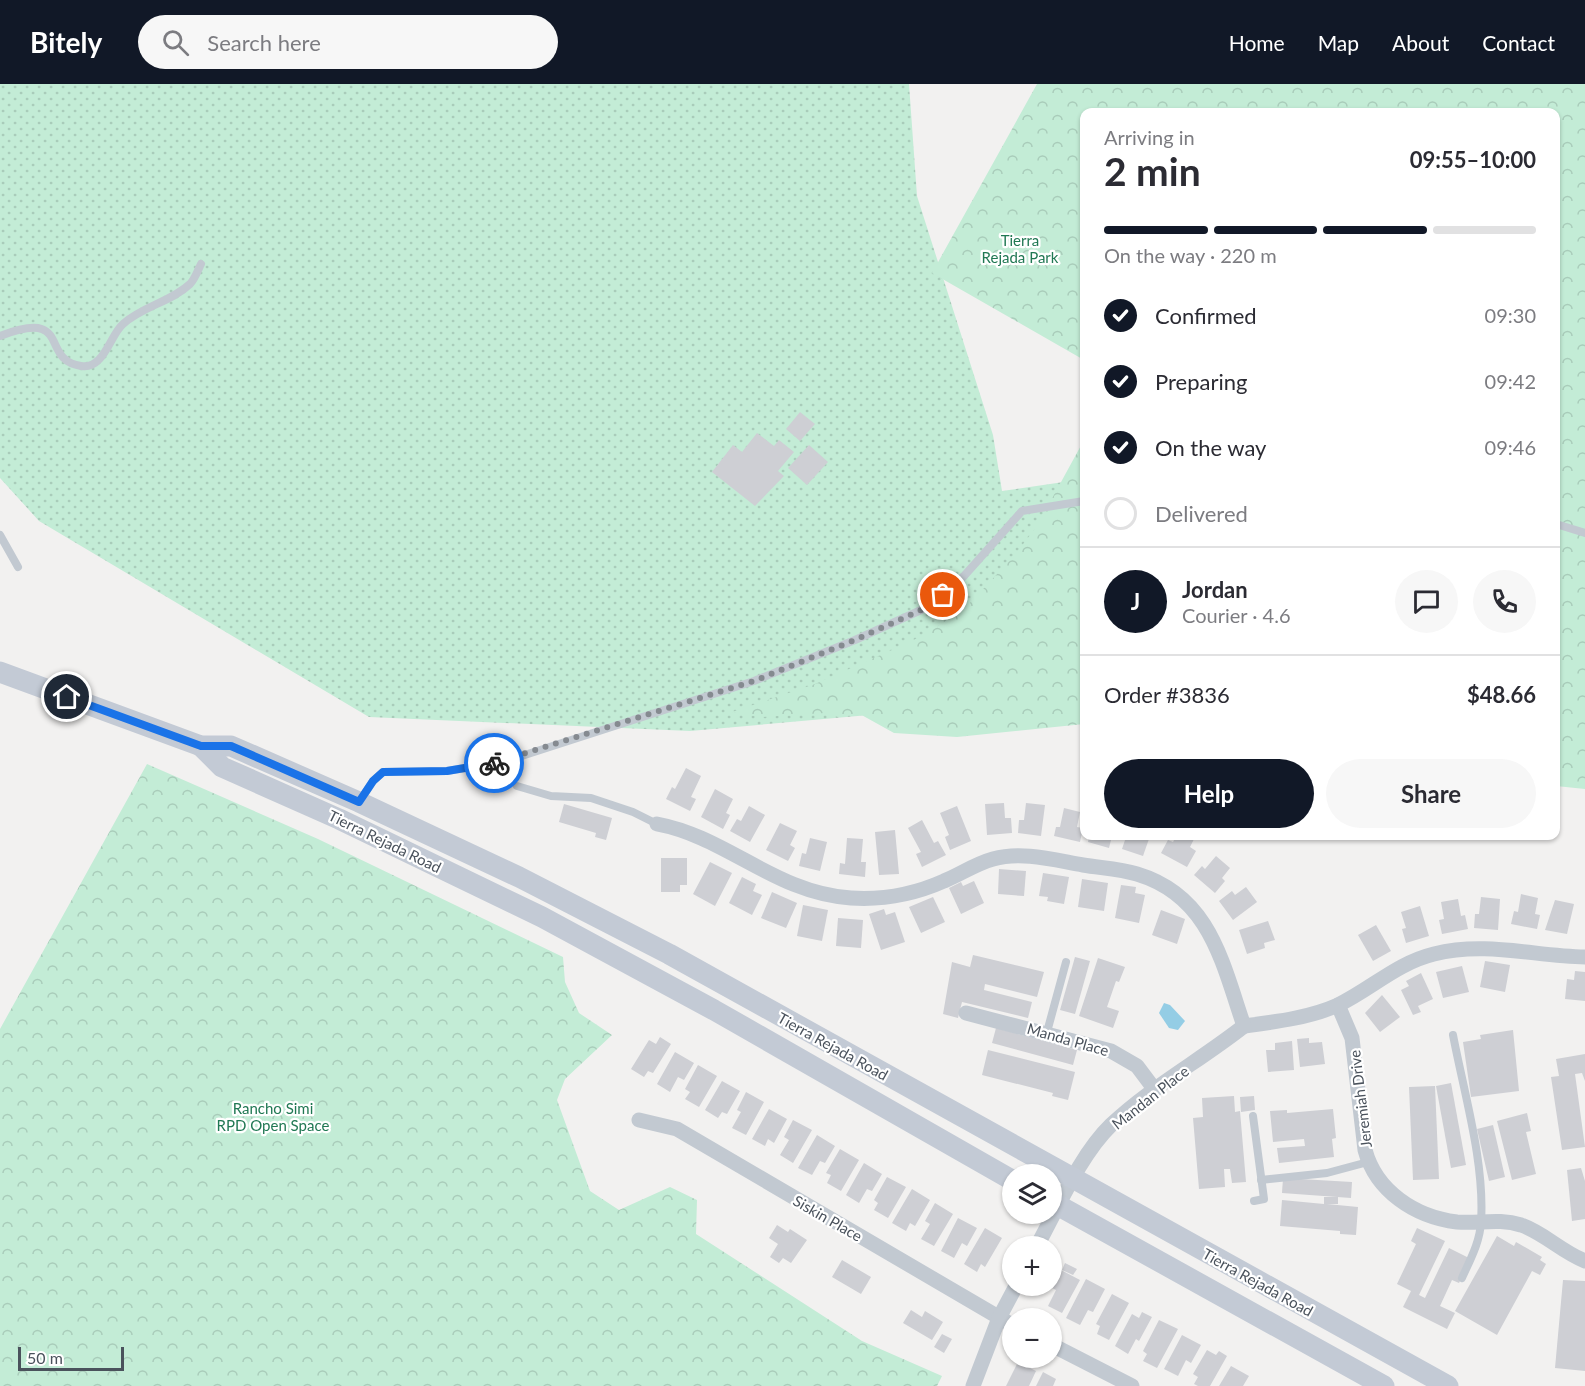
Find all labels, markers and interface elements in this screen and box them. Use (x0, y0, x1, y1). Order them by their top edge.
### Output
search box (138, 15, 558, 69)
text: Bitely (30, 25, 102, 59)
icon: search (159, 26, 192, 59)
text: Search here (207, 29, 321, 56)
text: Home (1229, 30, 1285, 55)
text: Map (1318, 30, 1359, 55)
text: About (1392, 30, 1449, 55)
text: Contact (1482, 30, 1555, 55)
text: Arriving in (1104, 125, 1195, 149)
text: 09:55–10:00 (1410, 146, 1536, 173)
text: 2 min (1104, 148, 1201, 194)
park label: Tierra Rejada Park (982, 231, 1059, 266)
text: On the way · 220 m (1104, 243, 1277, 267)
icon: check (1104, 299, 1137, 332)
text: Confirmed (1155, 302, 1257, 329)
text: 09:30 (1485, 303, 1536, 327)
icon: check (1104, 365, 1137, 398)
text: Preparing (1155, 368, 1247, 395)
text: 09:42 (1485, 369, 1536, 393)
icon: check (1104, 431, 1137, 464)
text: On the way (1155, 434, 1266, 461)
text: 09:46 (1485, 435, 1536, 459)
text: Delivered (1155, 500, 1248, 527)
pin (917, 569, 968, 620)
button: chat (1395, 570, 1458, 633)
button: phone (1473, 570, 1536, 633)
text: Jordan (1182, 576, 1248, 603)
icon: bag (926, 578, 959, 611)
text: J (1131, 588, 1140, 615)
text: Courier · 4.6 (1182, 603, 1291, 627)
pin (41, 671, 92, 722)
icon: home (50, 680, 83, 713)
text: Order #3836 (1104, 681, 1230, 708)
text: $48.66 (1467, 681, 1536, 708)
courier (464, 733, 524, 793)
icon: bike (478, 747, 511, 780)
button: Help (1104, 759, 1314, 828)
button: Share (1326, 759, 1536, 828)
street label: Tierra Rejada Road (326, 806, 444, 876)
street label: Tierra Rejada Road (775, 1008, 891, 1084)
street label: Manda Place (1025, 1019, 1111, 1059)
street label: Jeremiah Drive (1345, 1049, 1375, 1149)
street label: Mandan Place (1108, 1061, 1192, 1133)
park label: Rancho Simi RPD Open Space (217, 1099, 329, 1134)
map controls (1002, 1164, 1062, 1368)
button: layers (1002, 1164, 1062, 1224)
street label: Siskin Place (790, 1191, 866, 1245)
button: + (1002, 1236, 1062, 1296)
street label: Tierra Rejada Road (1200, 1244, 1316, 1320)
button: − (1002, 1308, 1062, 1368)
scale bar (18, 1344, 124, 1372)
text: 50 m (27, 1348, 63, 1367)

